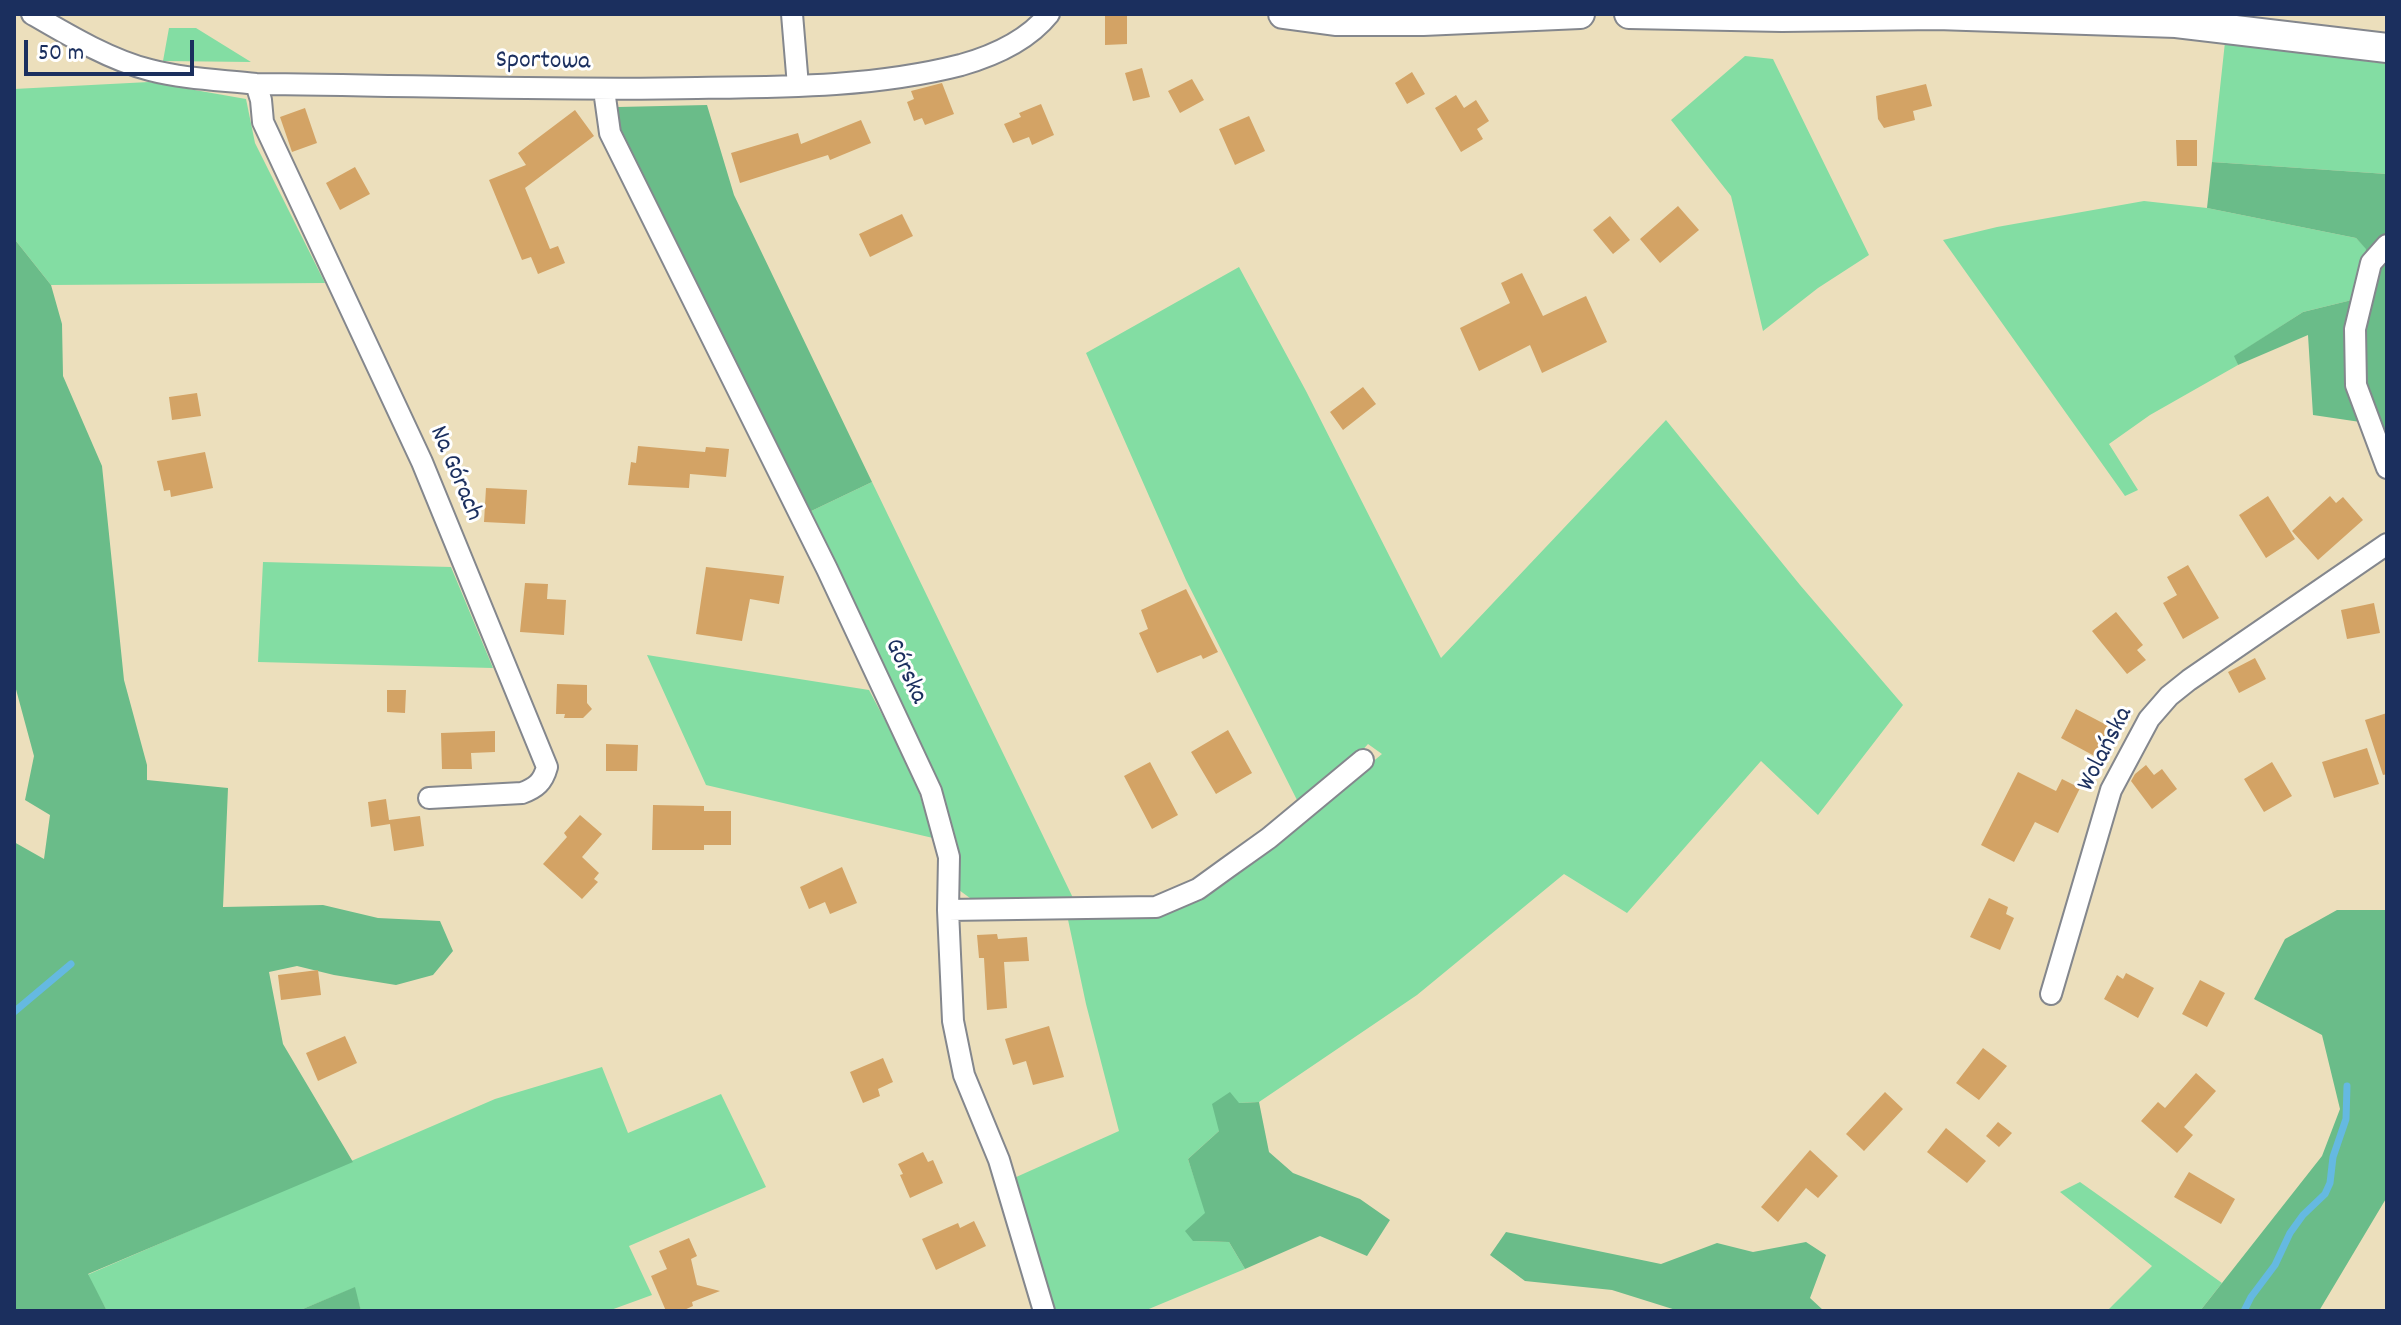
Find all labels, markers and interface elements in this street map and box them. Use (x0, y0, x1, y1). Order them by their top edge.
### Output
scale bar (28, 24, 198, 74)
text: 50 m (38, 37, 84, 71)
street label: Sportowa (495, 47, 591, 79)
street label: Na Górach (420, 422, 488, 526)
street label: Górska (875, 635, 933, 709)
street label: Wolańska (2073, 703, 2141, 797)

